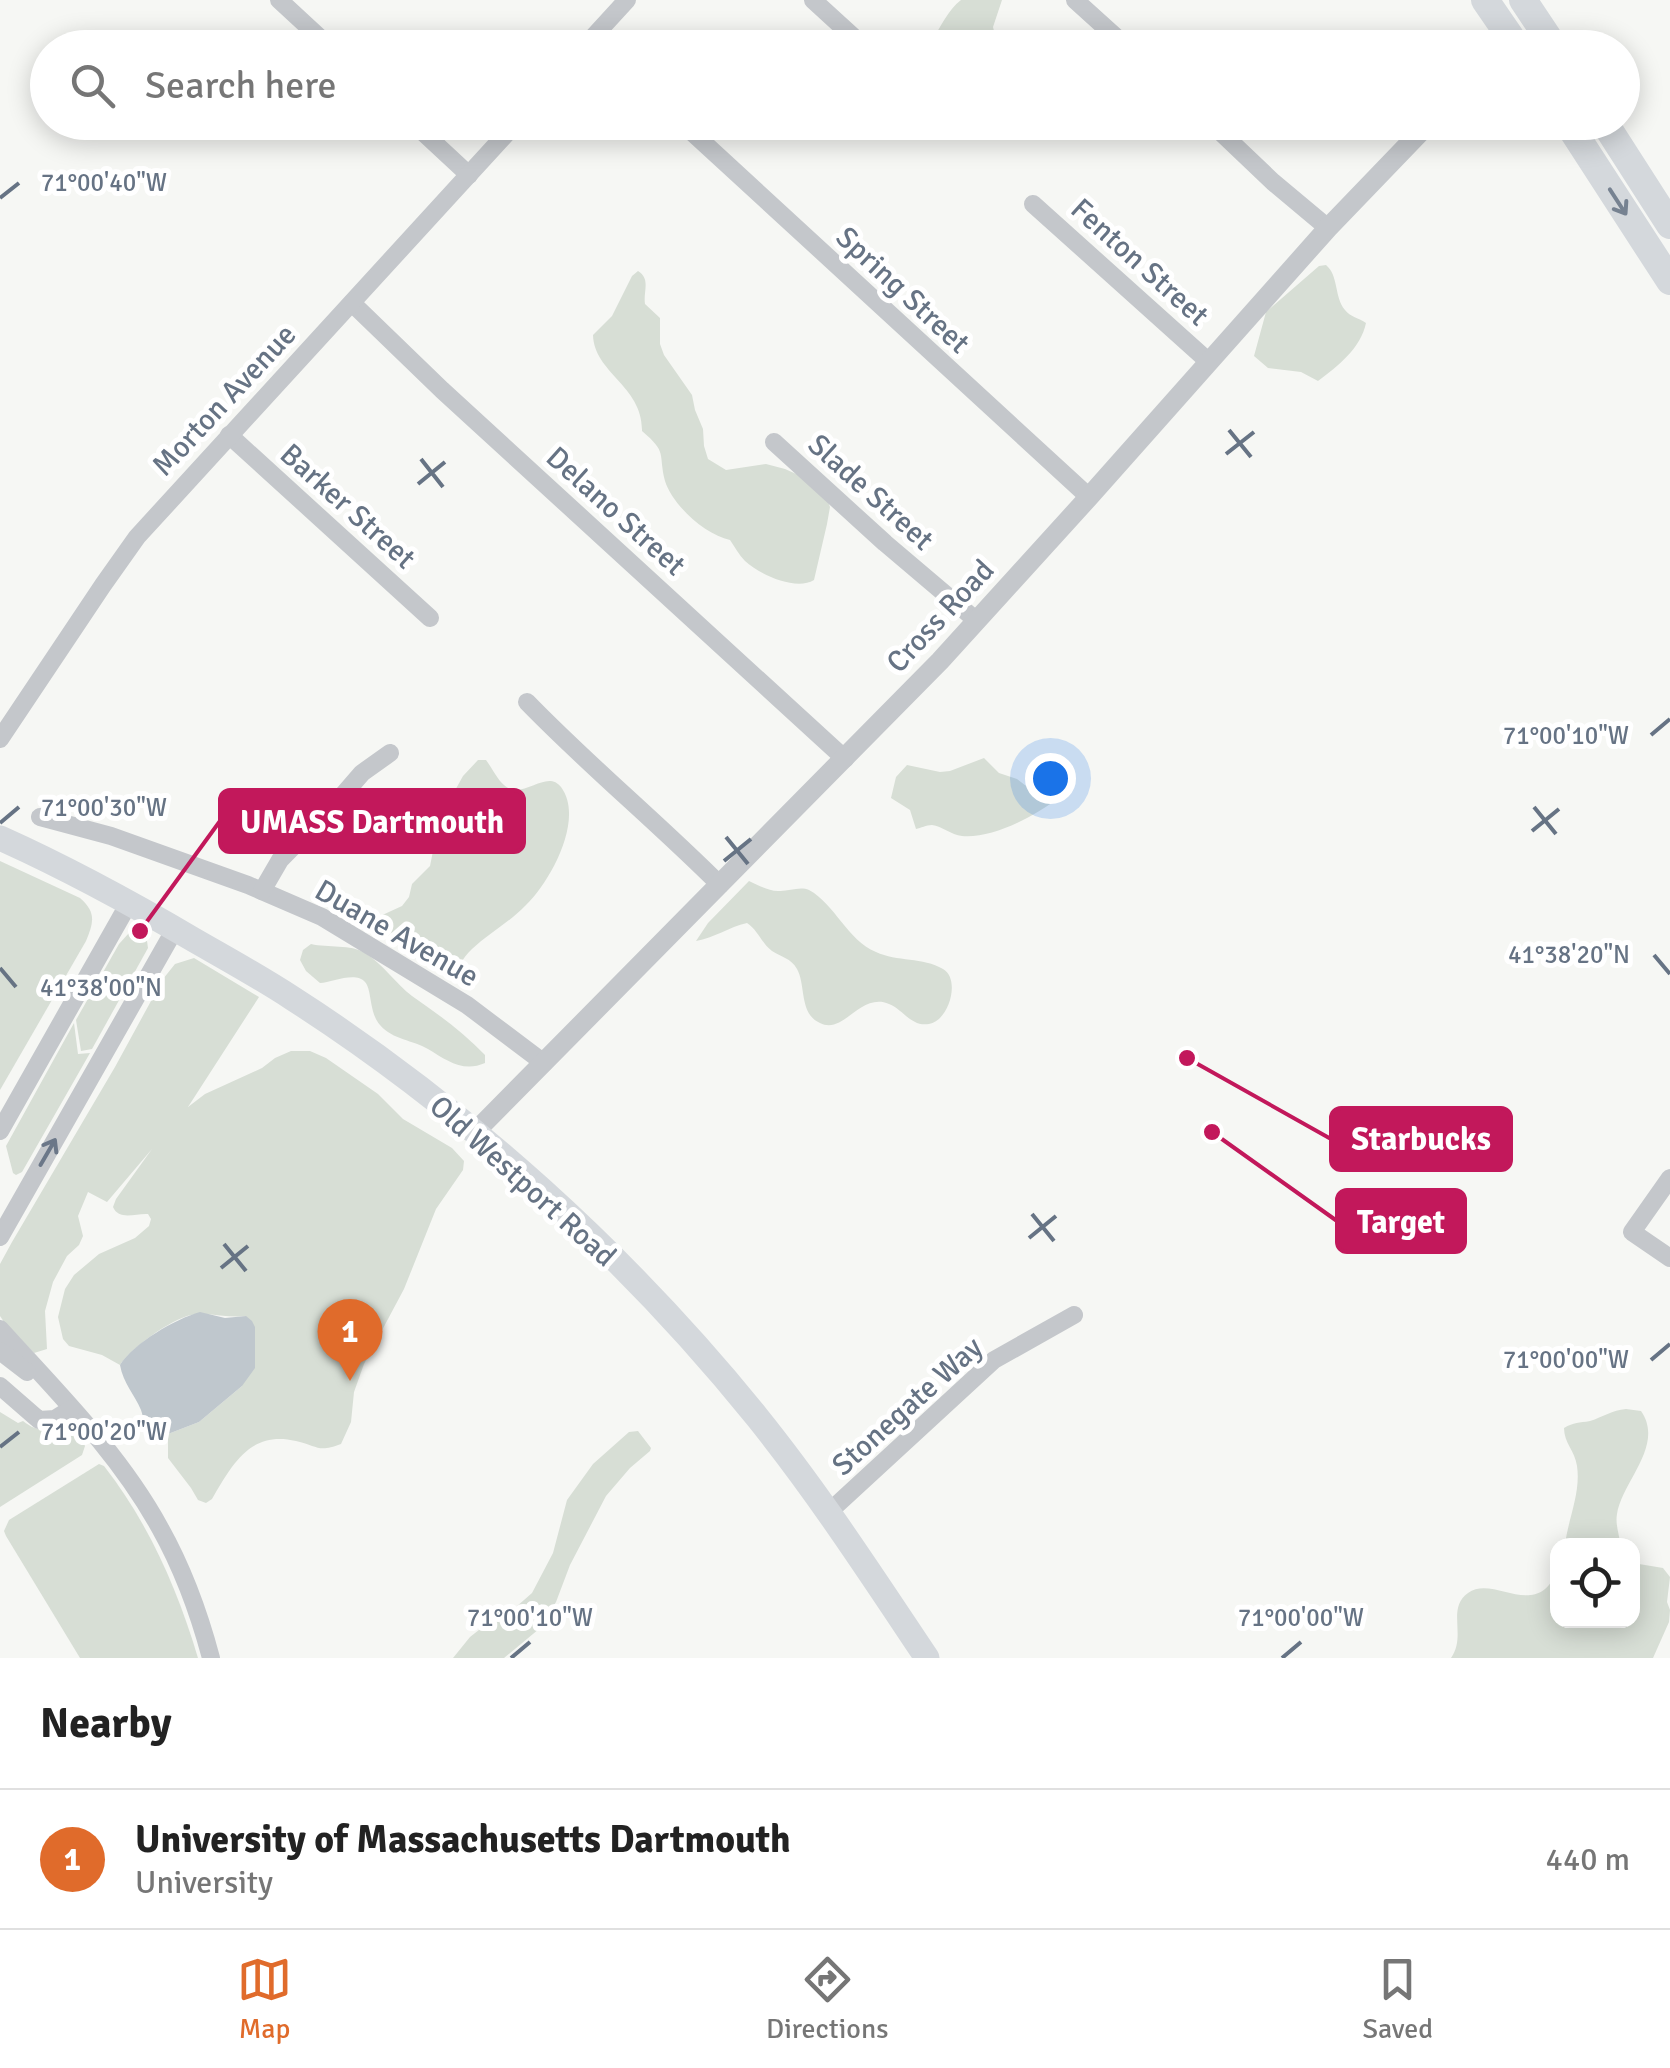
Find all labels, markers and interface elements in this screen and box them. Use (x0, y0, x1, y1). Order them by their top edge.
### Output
search box (30, 30, 1640, 140)
icon: search (65, 58, 120, 113)
text: Search here (145, 62, 337, 109)
text: 71°00'40"W (41, 167, 167, 198)
one-way arrow (1608, 187, 1629, 215)
street label: Fenton Street (1063, 191, 1216, 334)
street label: Spring Street (828, 219, 977, 362)
street label: Morton Avenue (145, 317, 304, 484)
street label: Slade Street (800, 426, 941, 558)
street label: Barker Street (272, 436, 423, 577)
street label: Delano Street (538, 439, 693, 584)
street label: Cross Road (879, 552, 1002, 681)
text: 71°00'10"W (1503, 720, 1629, 751)
your location (1025, 753, 1076, 804)
callout: UMASS Dartmouth (220, 790, 524, 852)
text: 71°00'30"W (41, 792, 167, 823)
text: UMASS Dartmouth (240, 803, 504, 842)
street label: Duane Avenue (308, 872, 485, 995)
text: 41°38'20"N (1508, 939, 1630, 970)
text: 41°38'00"N (40, 972, 162, 1003)
street label: Old Westport Road (422, 1088, 624, 1275)
callout: Starbucks (1331, 1108, 1511, 1170)
text: Starbucks (1351, 1120, 1491, 1159)
one-way arrow (38, 1138, 58, 1167)
callout: Target (1337, 1190, 1465, 1252)
text: Target (1357, 1203, 1445, 1242)
pin: 1 (318, 1298, 382, 1381)
street label: Stonegate Way (824, 1329, 990, 1484)
text: 71°00'00"W (1503, 1344, 1629, 1375)
text: 71°00'20"W (41, 1416, 167, 1447)
map controls (1550, 1538, 1640, 1628)
button: locate (1550, 1538, 1640, 1628)
text: 71°00'10"W (467, 1602, 593, 1633)
text: 71°00'00"W (1238, 1602, 1364, 1633)
text: Nearby (40, 1698, 172, 1749)
text: University of Massachusetts Dartmouth (135, 1816, 791, 1863)
text: 1 (64, 1840, 81, 1879)
text: 440 m (1546, 1840, 1630, 1879)
text: University (135, 1863, 273, 1902)
tab: Map (237, 1952, 292, 2046)
tab: Directions (766, 1952, 888, 2046)
tab: Saved (1362, 1952, 1433, 2046)

